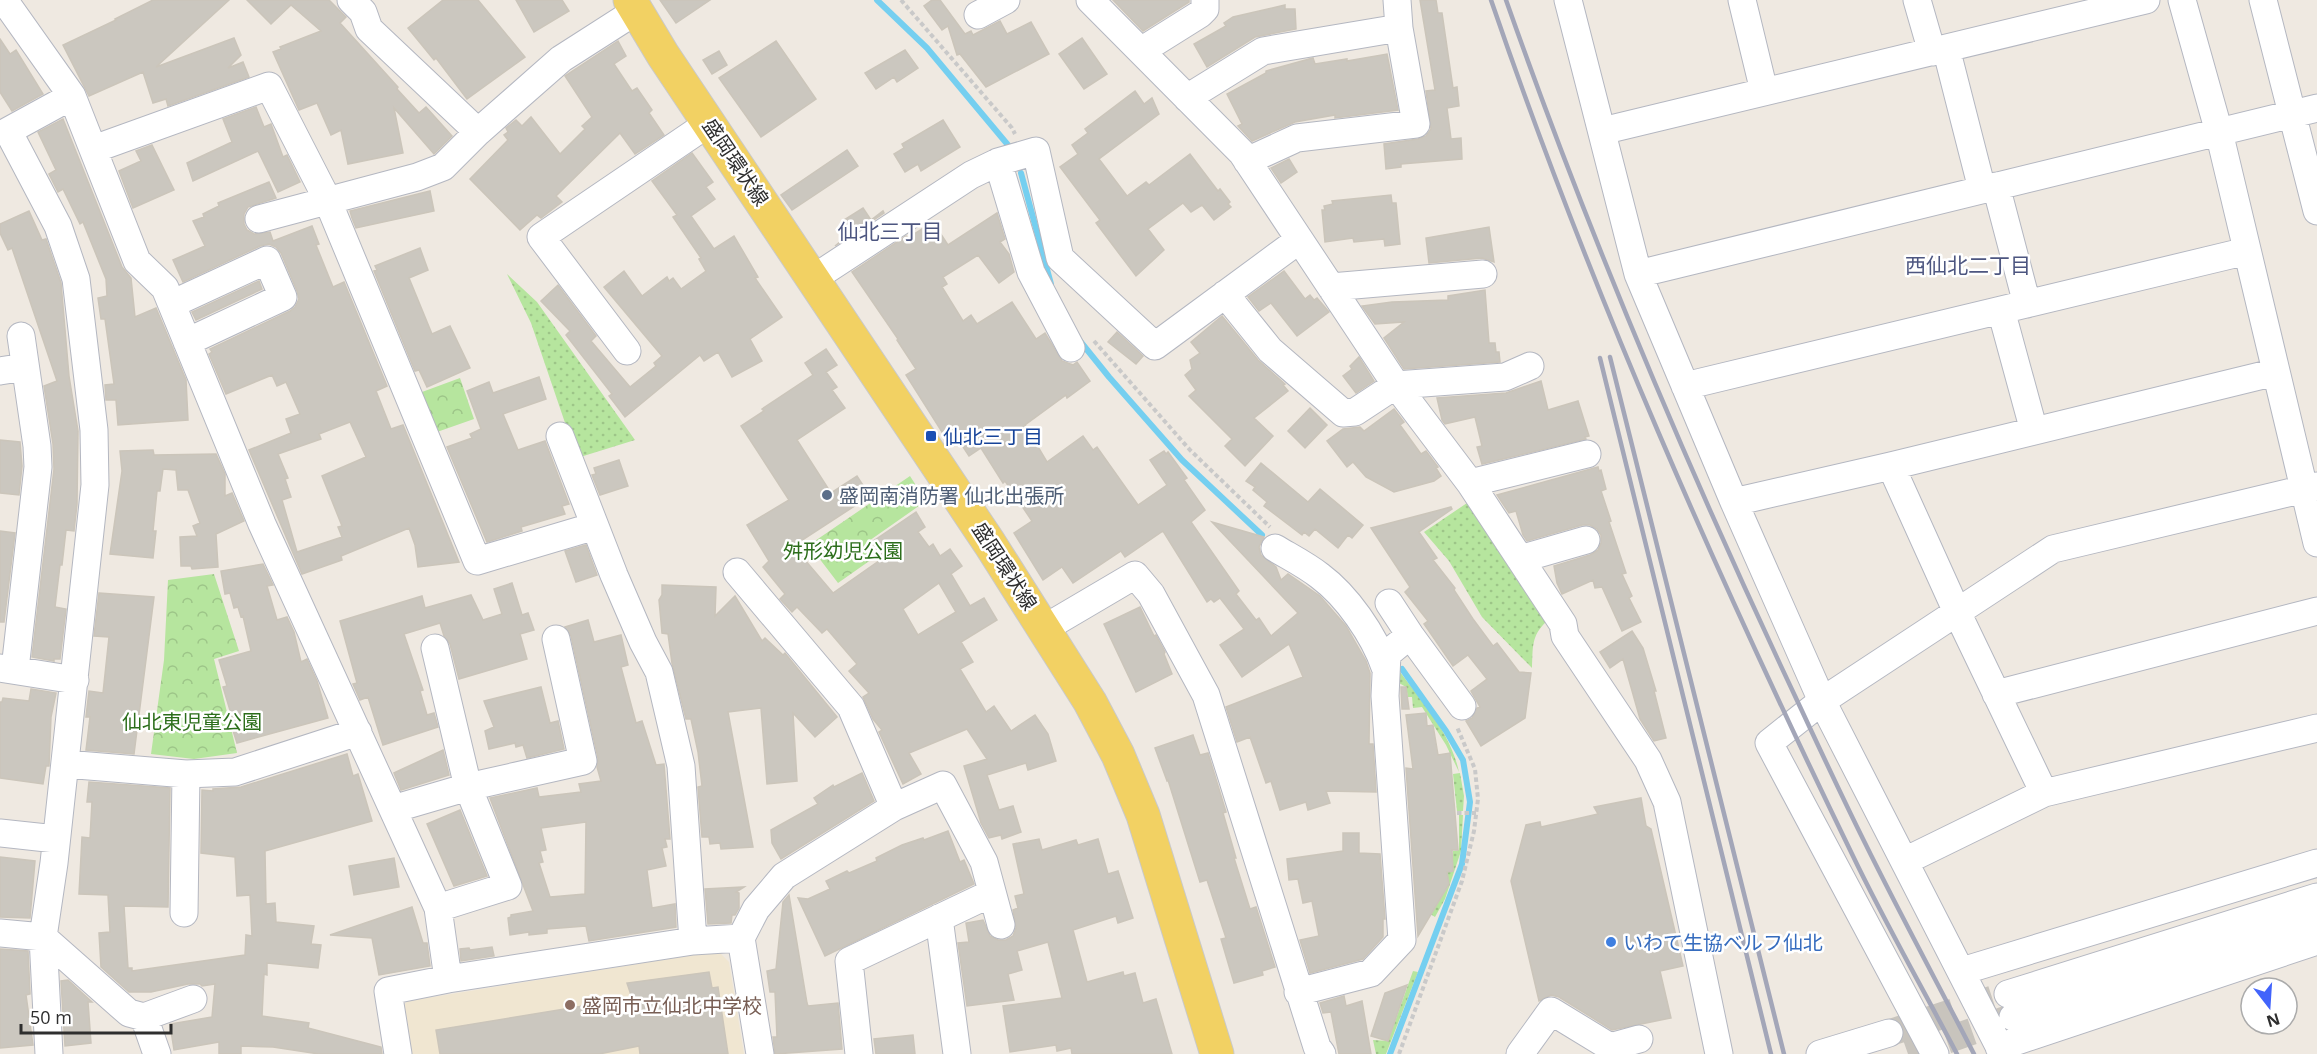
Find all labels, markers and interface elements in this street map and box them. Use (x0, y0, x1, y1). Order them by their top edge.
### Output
street label: 盛岡環状線 (697, 113, 775, 211)
district label: 仙北三丁目 (838, 217, 943, 245)
district label: 西仙北二丁目 (1905, 251, 2031, 279)
place label: 仙北三丁目 (943, 423, 1043, 450)
marker: 仙北三丁目 (924, 429, 938, 443)
place label: 盛岡南消防署 仙北出張所 (839, 482, 1064, 509)
marker: 盛岡南消防署 仙北出張所 (820, 488, 834, 502)
street label: 盛岡環状線 (966, 517, 1044, 615)
park label: 舛形幼児公園 (783, 537, 903, 564)
park label: 仙北東児童公園 (122, 708, 262, 735)
place label: いわて生協ベルフ仙北 (1623, 929, 1823, 956)
marker: いわて生協ベルフ仙北 (1604, 935, 1618, 949)
north arrow (2239, 976, 2299, 1036)
place label: 盛岡市立仙北中学校 (582, 992, 762, 1019)
scale bar (21, 997, 171, 1035)
marker: 盛岡市立仙北中学校 (563, 998, 577, 1012)
text: 50 m (30, 1005, 72, 1029)
text: N (2264, 1008, 2283, 1033)

